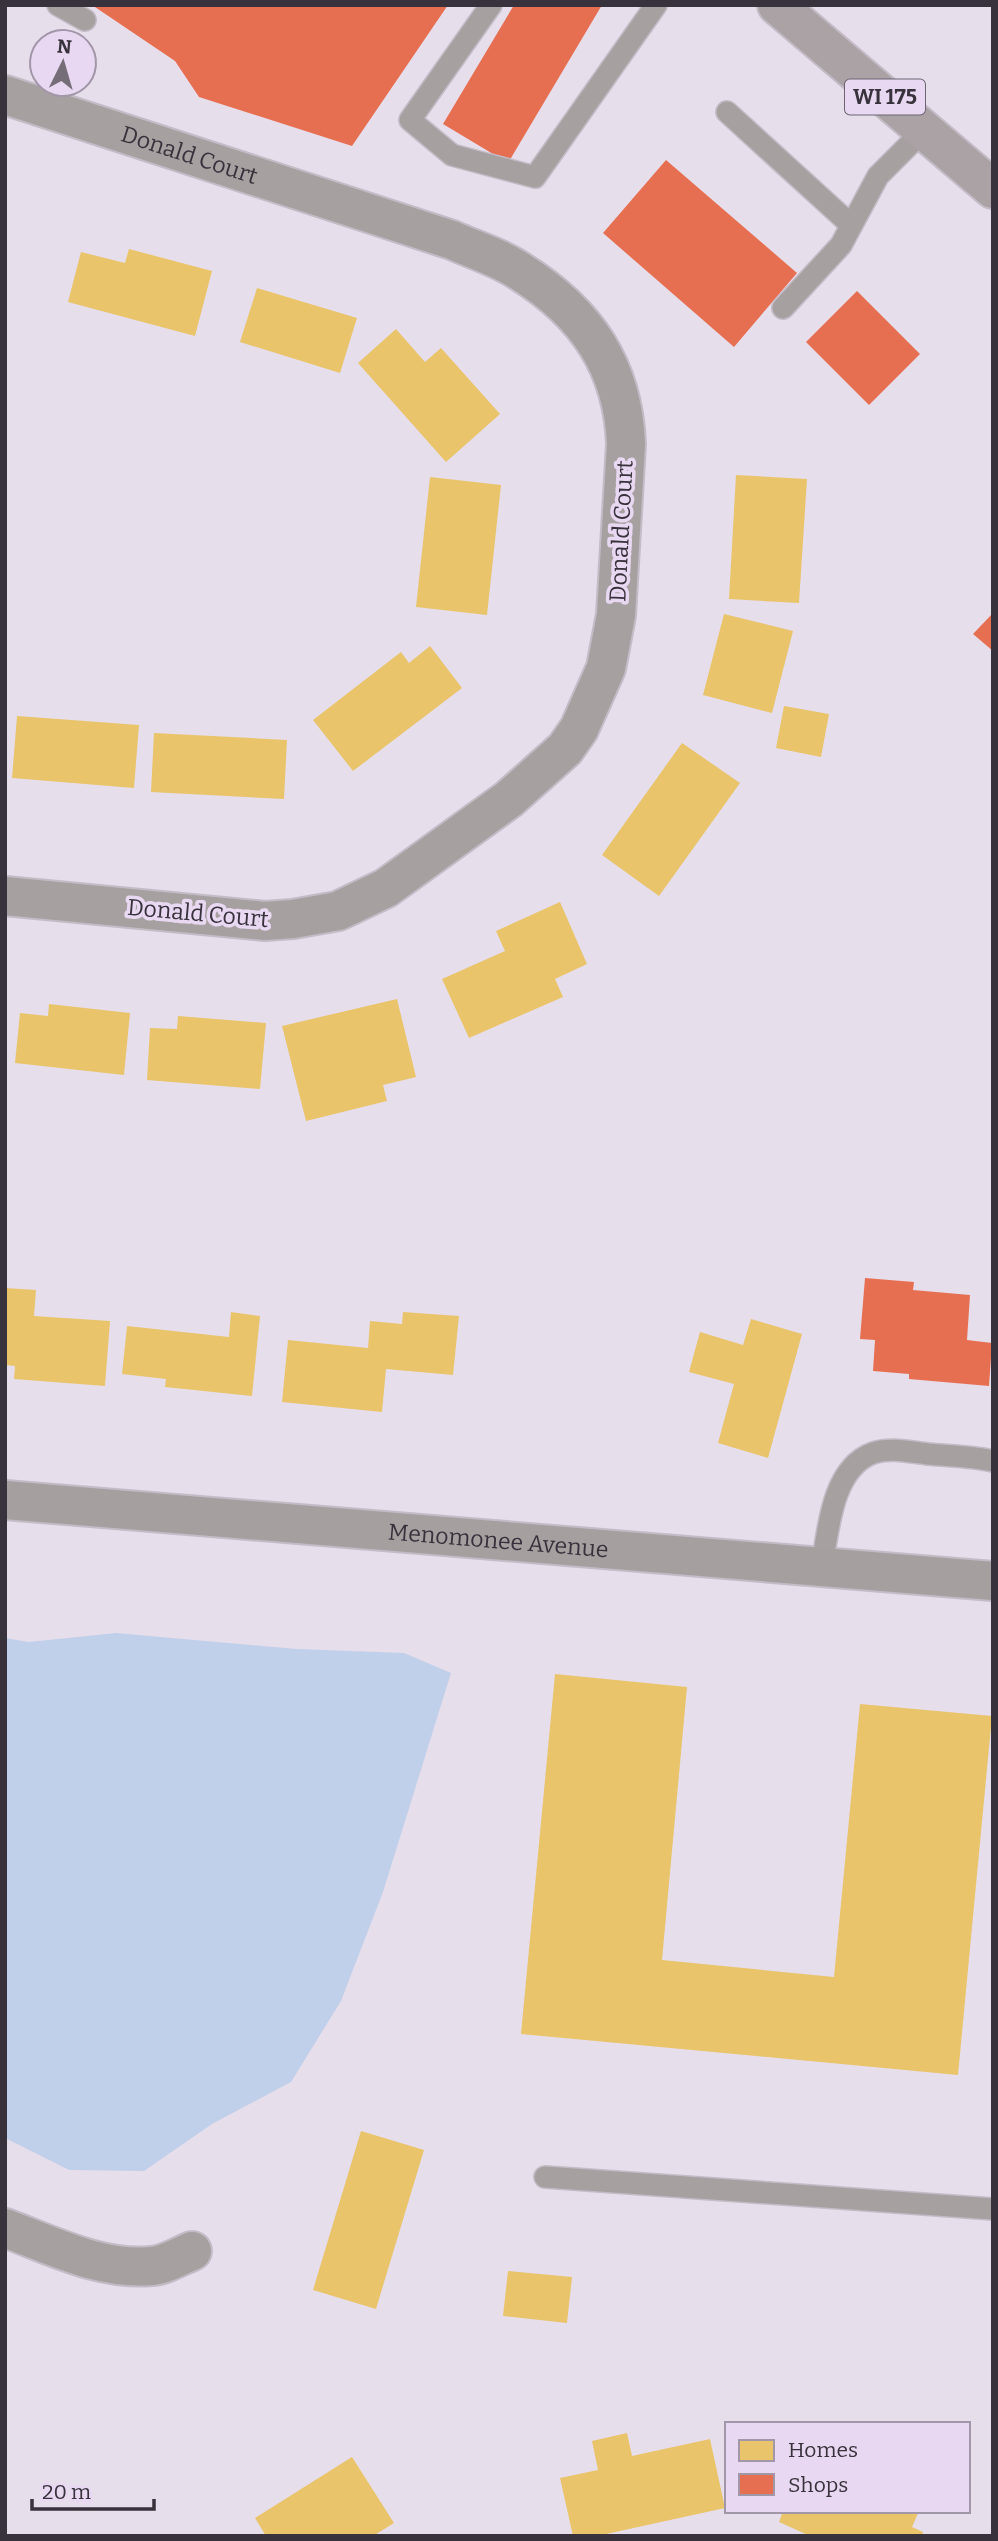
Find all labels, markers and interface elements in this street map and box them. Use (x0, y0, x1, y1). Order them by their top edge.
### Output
north arrow (28, 28, 98, 98)
text: N (56, 34, 73, 59)
road number: WI 175 (845, 80, 925, 114)
street label: Donald Court (118, 120, 261, 190)
street label: Donald Court (603, 459, 639, 603)
street label: Donald Court (126, 893, 270, 933)
street label: Menomonee Avenue (387, 1517, 610, 1563)
legend (725, 2422, 970, 2513)
text: Homes (788, 2437, 858, 2463)
scale bar (32, 2468, 154, 2512)
text: Shops (788, 2472, 848, 2498)
text: 20 m (42, 2479, 91, 2505)

